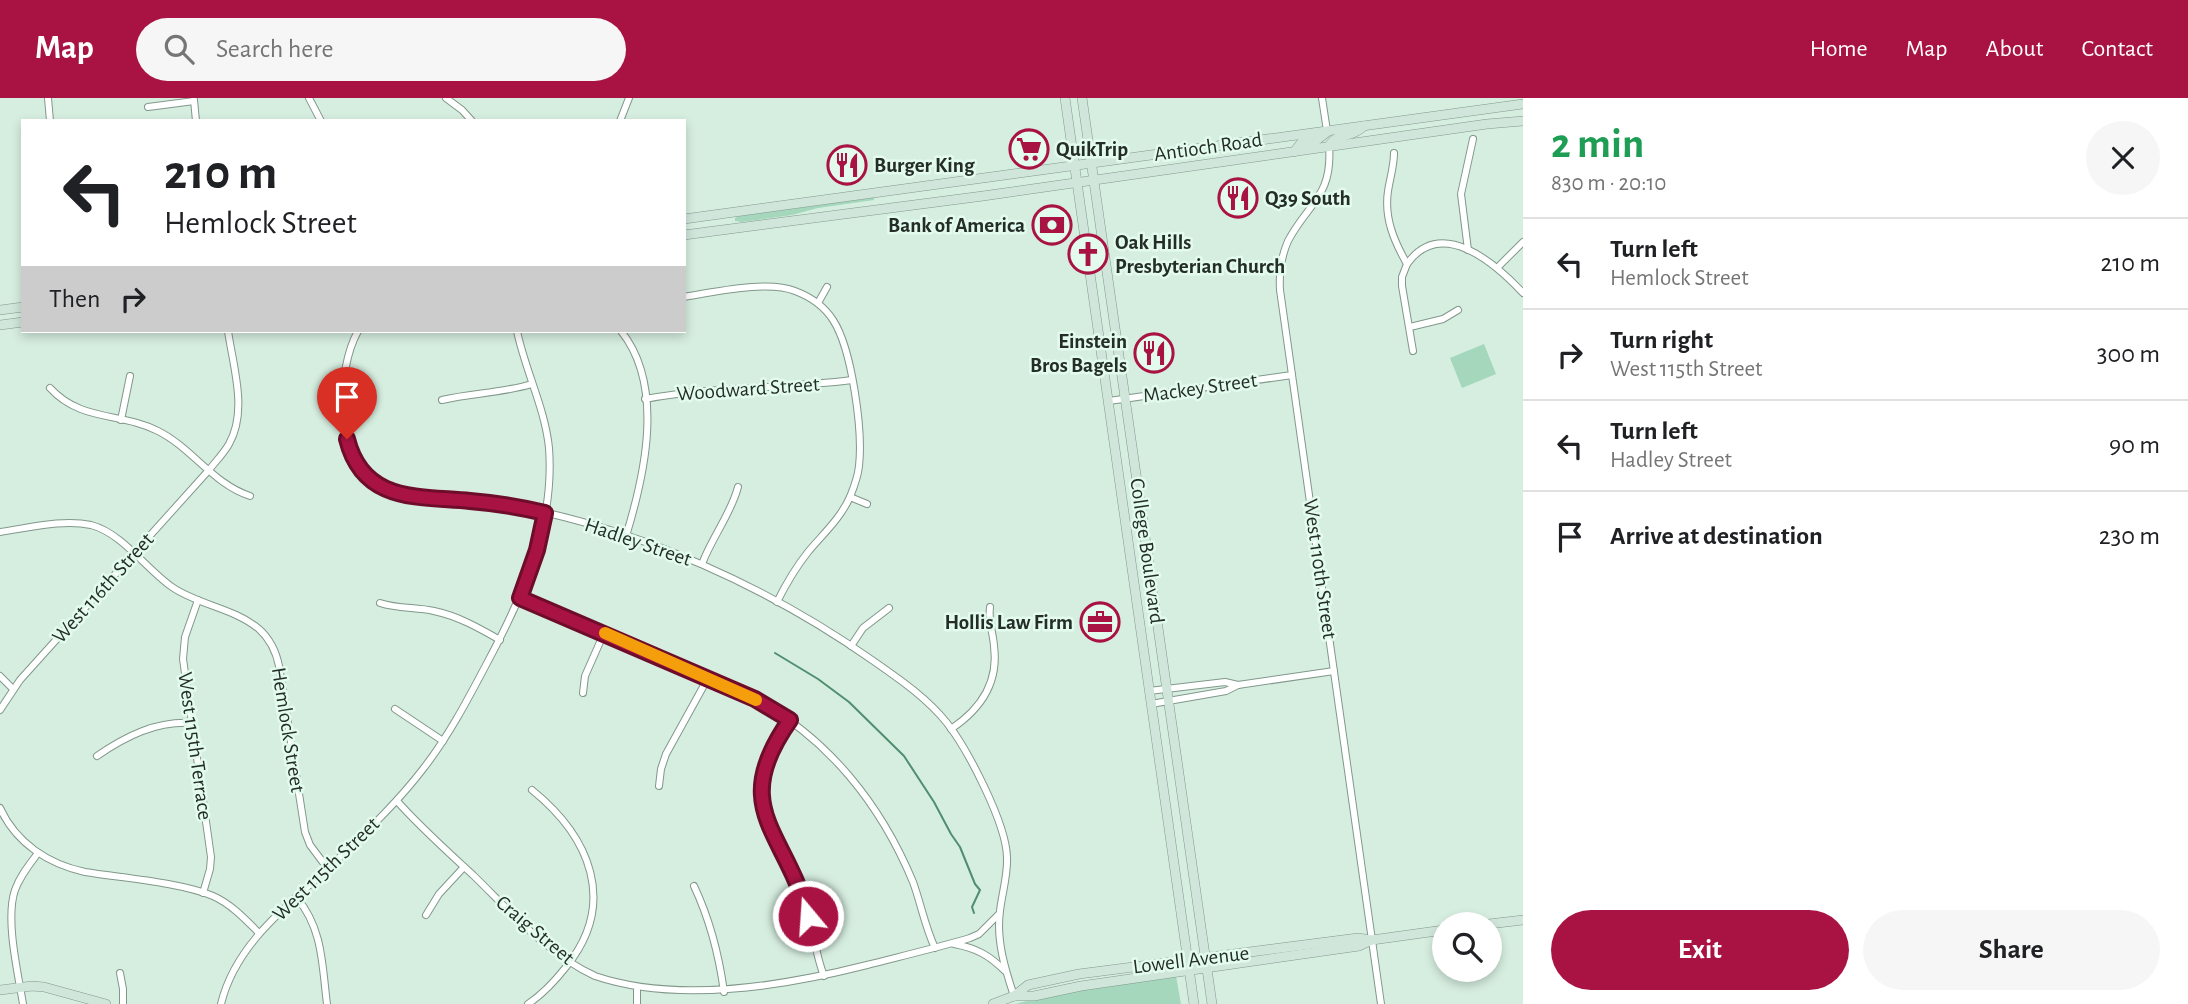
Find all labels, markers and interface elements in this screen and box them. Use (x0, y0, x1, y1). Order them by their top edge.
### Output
search box (136, 18, 626, 81)
icon: search (160, 30, 198, 68)
text: Map (35, 32, 94, 65)
text: Search here (216, 36, 334, 62)
text: Home (1810, 37, 1868, 61)
text: Map (1906, 37, 1948, 61)
text: About (1986, 37, 2043, 61)
text: Contact (2081, 37, 2153, 61)
button: close (2086, 121, 2160, 195)
text: 2 min (1551, 123, 1644, 165)
supermarket icon: QuikTrip (1008, 128, 1050, 170)
street label: Antioch Road (1153, 129, 1264, 165)
place label: QuikTrip (1056, 139, 1128, 161)
restaurant icon: Burger King (826, 144, 868, 186)
icon: left (49, 147, 140, 238)
text: 210 m (164, 149, 277, 198)
place label: Burger King (874, 155, 975, 176)
text: 830 m · 20:10 (1551, 172, 1667, 195)
restaurant icon: Q39 South (1217, 177, 1259, 219)
place label: Q39 South (1265, 188, 1351, 210)
bank icon: Bank of America (1031, 204, 1073, 246)
text: Hemlock Street (164, 207, 357, 239)
place label: Bank of America (888, 215, 1025, 236)
place label: Oak Hills Presbyterian Church (1115, 232, 1285, 277)
church icon: Oak Hills Presbyterian Church (1067, 233, 1109, 275)
text: Turn left (1610, 236, 1698, 262)
icon: left (1551, 245, 1589, 283)
text: 210 m (2100, 250, 2160, 276)
text: Hemlock Street (1610, 267, 1749, 290)
icon: right (114, 280, 152, 318)
text: Then (49, 286, 100, 312)
text: Turn right (1610, 327, 1713, 353)
place label: Einstein Bros Bagels (1030, 331, 1127, 376)
restaurant icon: Einstein Bros Bagels (1133, 332, 1175, 374)
icon: right (1551, 336, 1589, 374)
text: 300 m (2097, 341, 2160, 367)
text: West 115th Street (1610, 358, 1762, 381)
pin (317, 367, 377, 439)
street label: Mackey Street (1142, 370, 1259, 406)
street label: Woodward Street (676, 374, 820, 404)
icon: arrive (328, 378, 366, 416)
text: Turn left (1610, 418, 1698, 444)
icon: left (1551, 427, 1589, 465)
text: 90 m (2109, 432, 2160, 458)
text: Hadley Street (1610, 449, 1732, 472)
street label: College Boulevard (1126, 477, 1168, 625)
street label: West 110th Street (1300, 497, 1340, 641)
street label: Hadley Street (582, 514, 694, 570)
icon: arrive (1551, 518, 1589, 556)
text: Arrive at destination (1610, 523, 1823, 549)
text: 230 m (2099, 523, 2160, 549)
street label: West 116th Street (48, 529, 158, 647)
office icon: Hollis Law Firm (1079, 601, 1121, 643)
place label: Hollis Law Firm (944, 612, 1073, 633)
street label: Hemlock Street (268, 666, 308, 794)
street label: West 115th Terrace (174, 671, 216, 821)
street label: West 115th Street (269, 813, 384, 925)
position arrow (771, 879, 845, 953)
street label: Craig Street (492, 891, 578, 969)
button: Exit (1551, 910, 1849, 990)
button: Share (1863, 910, 2160, 990)
map controls (1432, 912, 1502, 982)
button: search (1432, 912, 1502, 982)
street label: Lowell Avenue (1132, 942, 1250, 978)

